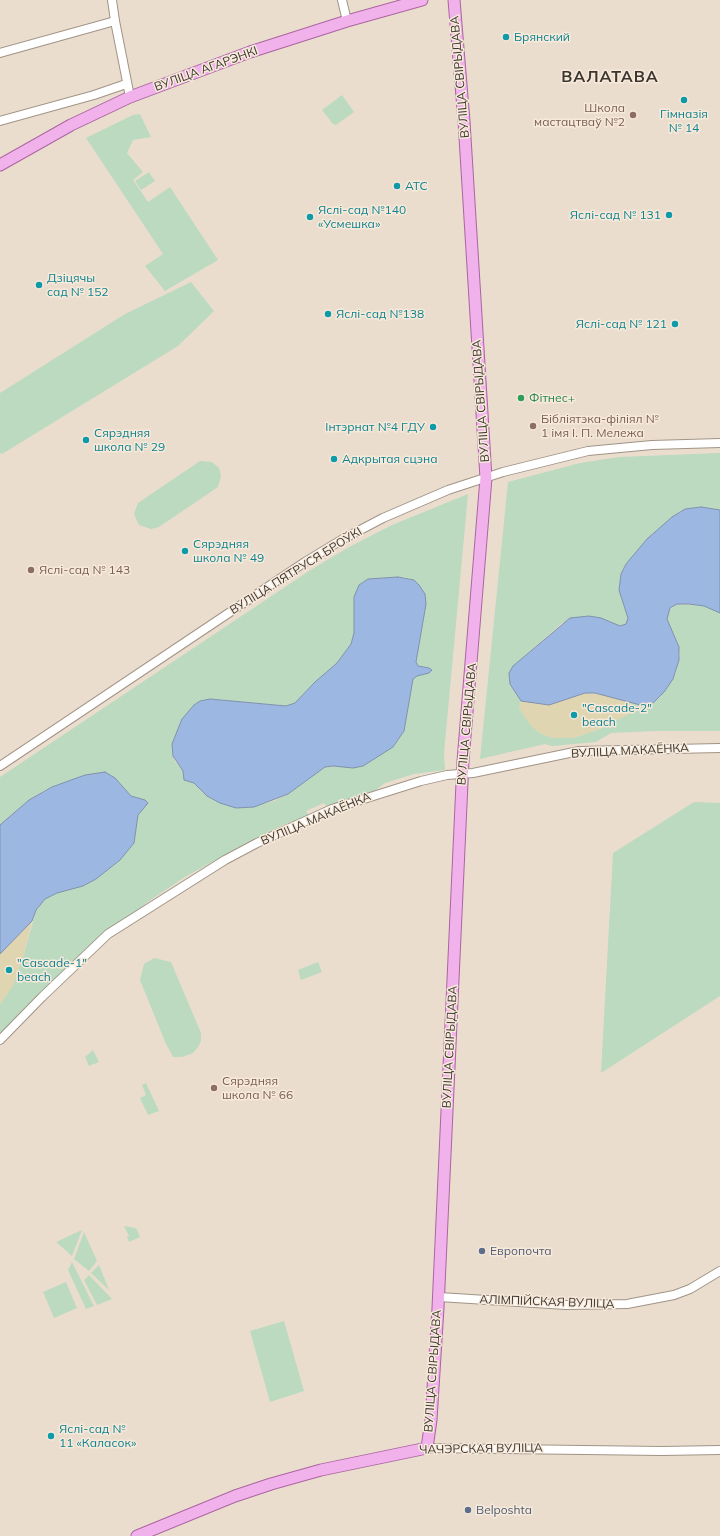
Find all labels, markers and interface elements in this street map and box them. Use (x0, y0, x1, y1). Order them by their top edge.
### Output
street label: ВУЛІЦА СВІРЫДАВА (447, 15, 473, 139)
place label: Брянский (514, 30, 570, 44)
marker: Брянский (501, 32, 511, 42)
street label: ВУЛІЦА АГАРЭНКІ (152, 44, 260, 94)
district label: ВАЛАТАВА (561, 67, 659, 87)
marker: Гімназія № 14 (679, 95, 689, 105)
place label: Школа мастацтваў №2 (534, 101, 625, 129)
place label: Гімназія № 14 (660, 107, 708, 135)
marker: Школа мастацтваў №2 (628, 110, 638, 120)
place label: АТС (405, 179, 428, 193)
marker: АТС (392, 181, 402, 191)
place label: Яслі-сад №140 «Усмешка» (318, 203, 406, 231)
place label: Яслі-сад № 131 (570, 208, 661, 222)
marker: Яслі-сад № 131 (664, 210, 674, 220)
marker: Яслі-сад №140 «Усмешка» (305, 212, 315, 222)
place label: Дзіцячы сад № 152 (47, 271, 109, 299)
marker: Дзіцячы сад № 152 (34, 280, 44, 290)
place label: Яслі-сад №138 (336, 307, 424, 321)
marker: Яслі-сад №138 (323, 309, 333, 319)
place label: Яслі-сад № 121 (576, 317, 667, 331)
marker: Яслі-сад № 121 (670, 319, 680, 329)
street label: ВУЛІЦА СВІРЫДАВА (470, 339, 492, 463)
place label: Фітнес+ (529, 391, 575, 405)
marker: Фітнес+ (516, 393, 526, 403)
place label: Бібліятэка-філіял № 1 імя І. П. Мележа (541, 412, 659, 440)
place label: Інтэрнат №4 ГДУ (325, 420, 425, 434)
marker: Бібліятэка-філіял № 1 імя І. П. Мележа (528, 421, 538, 431)
marker: Інтэрнат №4 ГДУ (428, 422, 438, 432)
place label: Сярэдняя школа № 29 (94, 426, 165, 454)
marker: Сярэдняя школа № 29 (81, 435, 91, 445)
place label: Адкрытая сцэна (342, 452, 437, 466)
marker: Адкрытая сцэна (329, 454, 339, 464)
street label: ВУЛІЦА ПЯТРУСЯ БРОЎКІ (227, 524, 365, 618)
place label: Сярэдняя школа № 49 (193, 537, 264, 565)
marker: Сярэдняя школа № 49 (180, 546, 190, 556)
place label: Яслі-сад № 143 (39, 563, 130, 577)
marker: Яслі-сад № 143 (26, 565, 36, 575)
street label: ВУЛІЦА СВІРЫДАВА (454, 662, 480, 786)
place label: "Cascade-2" beach (582, 701, 652, 729)
marker: "Cascade-2" beach (569, 710, 579, 720)
street label: ВУЛІЦА МАКАЁНКА (571, 741, 689, 761)
street label: ВУЛІЦА МАКАЁНКА (259, 789, 373, 849)
place label: "Cascade-1" beach (17, 956, 87, 984)
marker: "Cascade-1" beach (4, 965, 14, 975)
street label: ВУЛІЦА СВІРЫДАВА (440, 985, 460, 1109)
place label: Сярэдняя школа № 66 (222, 1074, 293, 1102)
marker: Сярэдняя школа № 66 (209, 1083, 219, 1093)
place label: Европочта (490, 1244, 552, 1258)
marker: Европочта (477, 1246, 487, 1256)
street label: АЛІМПІЙСКАЯ ВУЛІЦА (479, 1292, 615, 1312)
street label: ВУЛІЦА СВІРЫДАВА (422, 1309, 444, 1433)
place label: Яслі-сад № 11 «Каласок» (59, 1422, 136, 1450)
marker: Яслі-сад № 11 «Каласок» (46, 1431, 56, 1441)
street label: ЧАЧЭРСКАЯ ВУЛІЦА (419, 1441, 543, 1457)
place label: Belposhta (476, 1503, 532, 1517)
marker: Belposhta (463, 1505, 473, 1515)

